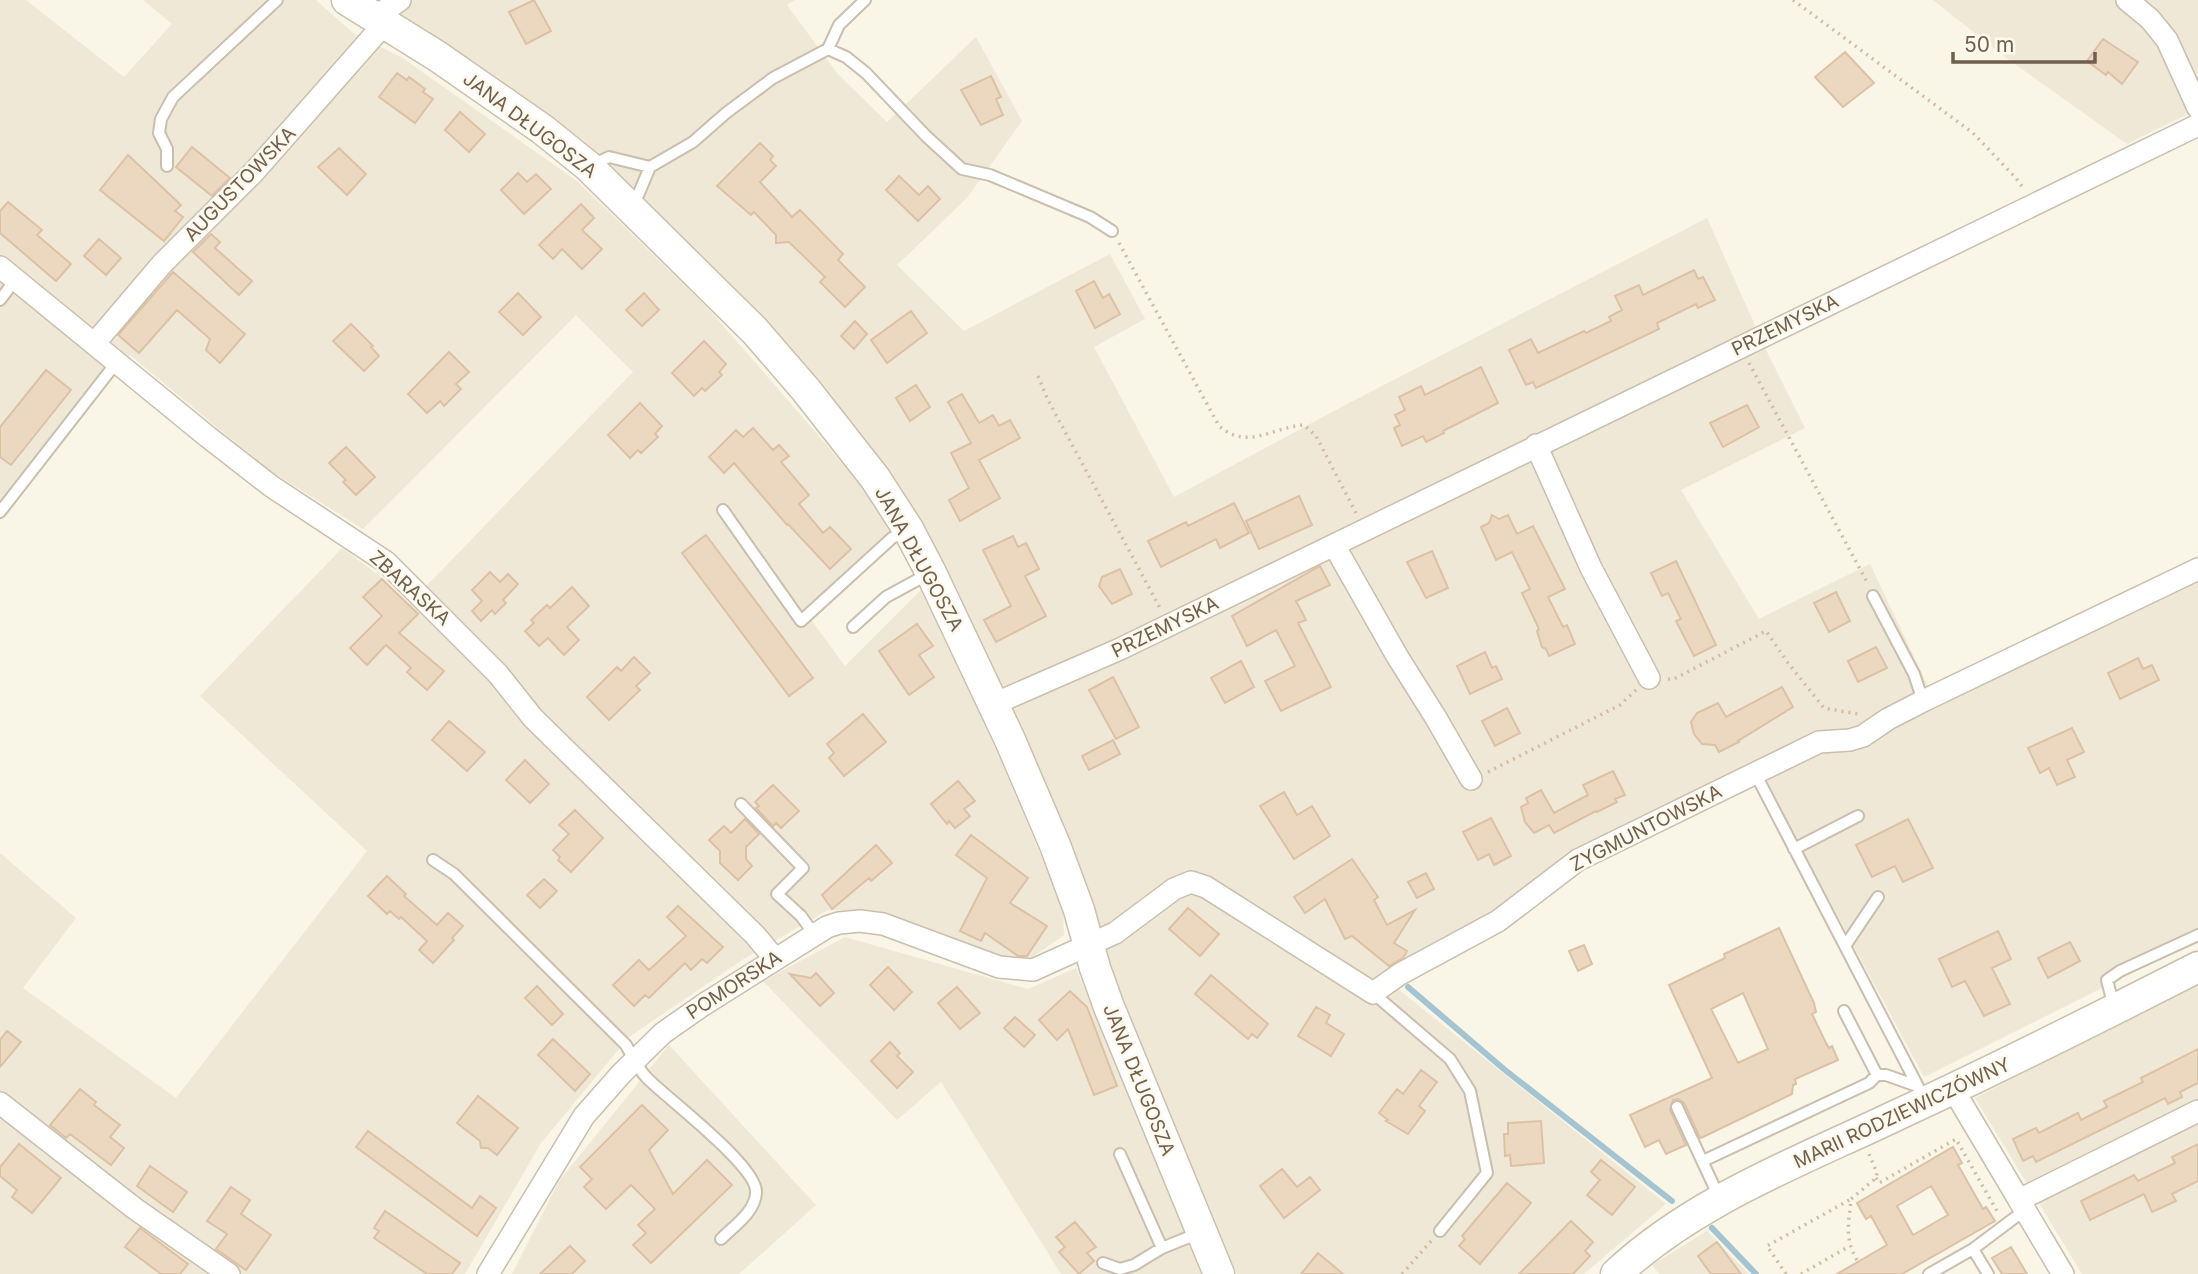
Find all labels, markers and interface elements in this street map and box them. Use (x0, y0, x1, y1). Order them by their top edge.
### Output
scale bar (1953, 21, 2095, 65)
text: 50 m (1964, 32, 2014, 57)
street label: JANA DŁUGOSZA (459, 67, 601, 183)
street label: AUGUSTOWSKA (179, 122, 301, 246)
street label: PRZEMYSKA (1728, 289, 1842, 361)
street label: JANA DŁUGOSZA (870, 483, 968, 635)
street label: ZBARASKA (365, 546, 455, 630)
street label: PRZEMYSKA (1108, 591, 1222, 663)
street label: ZYGMUNTOWSKA (1566, 780, 1726, 876)
street label: POMORSKA (682, 946, 786, 1024)
street label: JANA DŁUGOSZA (1098, 1001, 1180, 1159)
street label: MARII RODZIEWICZÓWNY (1790, 1053, 2014, 1173)

